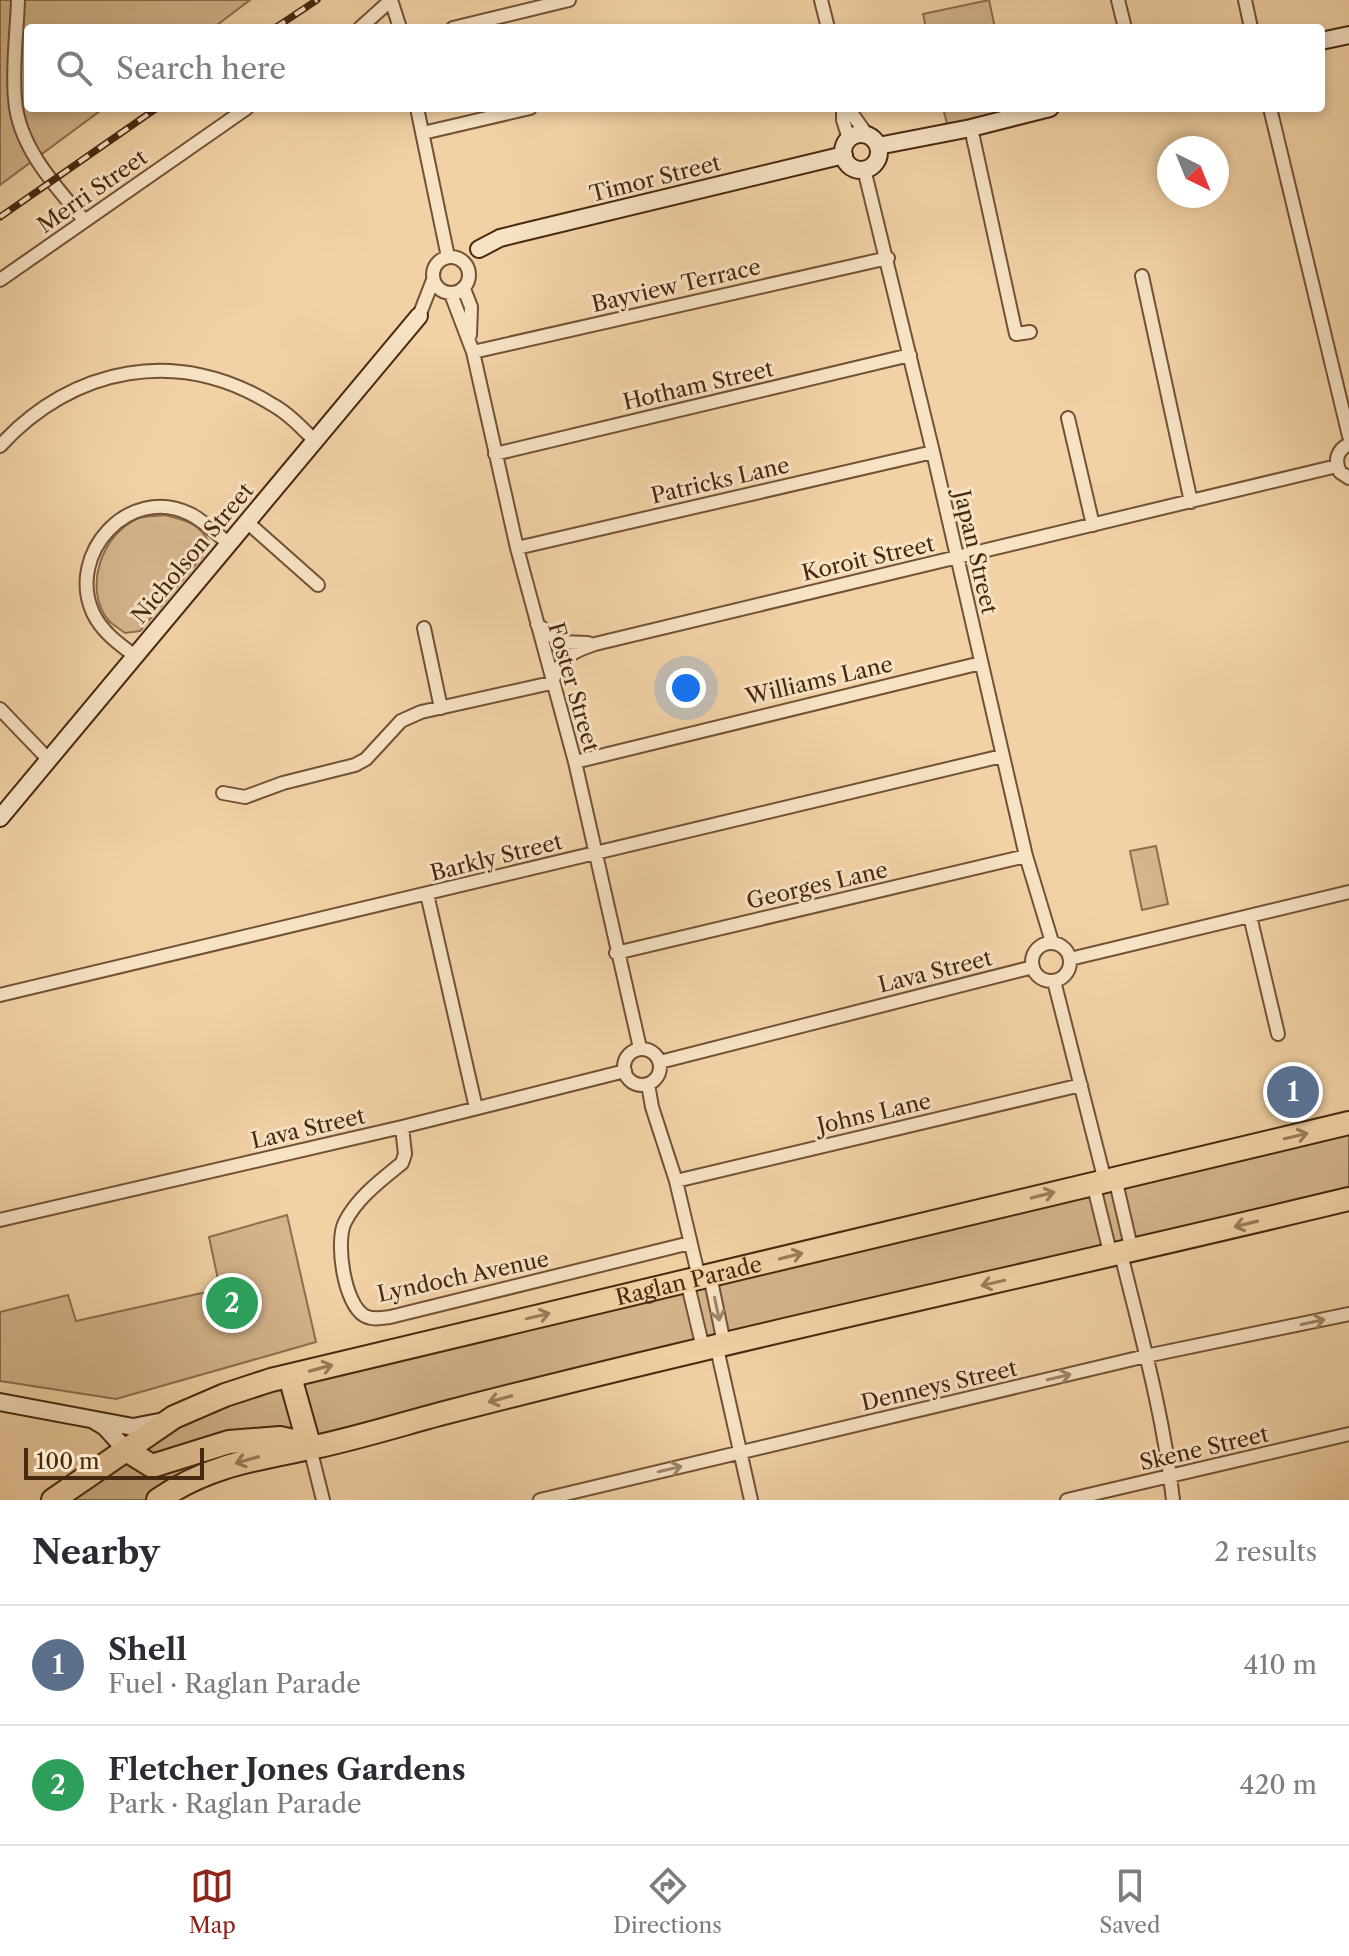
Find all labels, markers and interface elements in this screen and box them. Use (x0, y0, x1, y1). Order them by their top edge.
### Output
search box (24, 24, 1325, 112)
icon: search (52, 46, 96, 90)
text: Search here (116, 50, 286, 87)
north arrow (1157, 136, 1229, 208)
street label: Merri Street (32, 144, 152, 239)
street label: Timor Street (587, 149, 724, 208)
street label: Bayview Terrace (589, 253, 763, 318)
street label: Hotham Street (620, 355, 776, 416)
street label: Patricks Lane (648, 451, 792, 510)
street label: Nicholson Street (126, 477, 259, 629)
street label: Japan Street (947, 485, 1003, 617)
street label: Koroit Street (799, 530, 937, 587)
street label: Foster Street (542, 619, 605, 755)
street label: Williams Lane (742, 650, 895, 711)
your location (666, 668, 706, 708)
street label: Barkly Street (427, 828, 565, 887)
street label: Georges Lane (744, 856, 890, 915)
street label: Lava Street (875, 944, 995, 999)
pin: 1 (1267, 1062, 1319, 1122)
street label: Johns Lane (812, 1087, 934, 1140)
street label: Lava Street (248, 1102, 368, 1155)
one-way arrow (1283, 1128, 1309, 1143)
one-way arrow (1030, 1187, 1056, 1202)
one-way arrow (1234, 1217, 1259, 1232)
street label: Lyndoch Avenue (375, 1245, 551, 1308)
one-way arrow (777, 1248, 803, 1263)
street label: Raglan Parade (613, 1250, 765, 1311)
pin: 2 (206, 1273, 258, 1333)
one-way arrow (980, 1276, 1006, 1291)
one-way arrow (710, 1296, 725, 1322)
one-way arrow (524, 1308, 550, 1323)
one-way arrow (1300, 1313, 1326, 1328)
street label: Denneys Street (859, 1354, 1020, 1417)
one-way arrow (307, 1360, 333, 1375)
one-way arrow (1046, 1369, 1072, 1384)
one-way arrow (487, 1392, 513, 1407)
street label: Skene Street (1137, 1420, 1272, 1476)
scale bar (24, 1444, 204, 1480)
text: 100 m (36, 1448, 99, 1475)
one-way arrow (235, 1453, 261, 1468)
one-way arrow (657, 1461, 683, 1476)
text: Nearby (32, 1531, 160, 1573)
text: 2 results (1214, 1536, 1317, 1568)
text: Shell (108, 1631, 187, 1668)
text: 1 (52, 1649, 64, 1681)
text: 410 m (1243, 1649, 1317, 1681)
text: Fuel · Raglan Parade (108, 1668, 361, 1700)
text: Fletcher Jones Gardens (108, 1751, 466, 1788)
text: 2 (50, 1769, 66, 1801)
text: 420 m (1239, 1769, 1317, 1801)
text: Park · Raglan Parade (108, 1788, 362, 1820)
tab: Map (189, 1864, 236, 1939)
tab: Directions (613, 1864, 722, 1939)
tab: Saved (1099, 1864, 1160, 1939)

